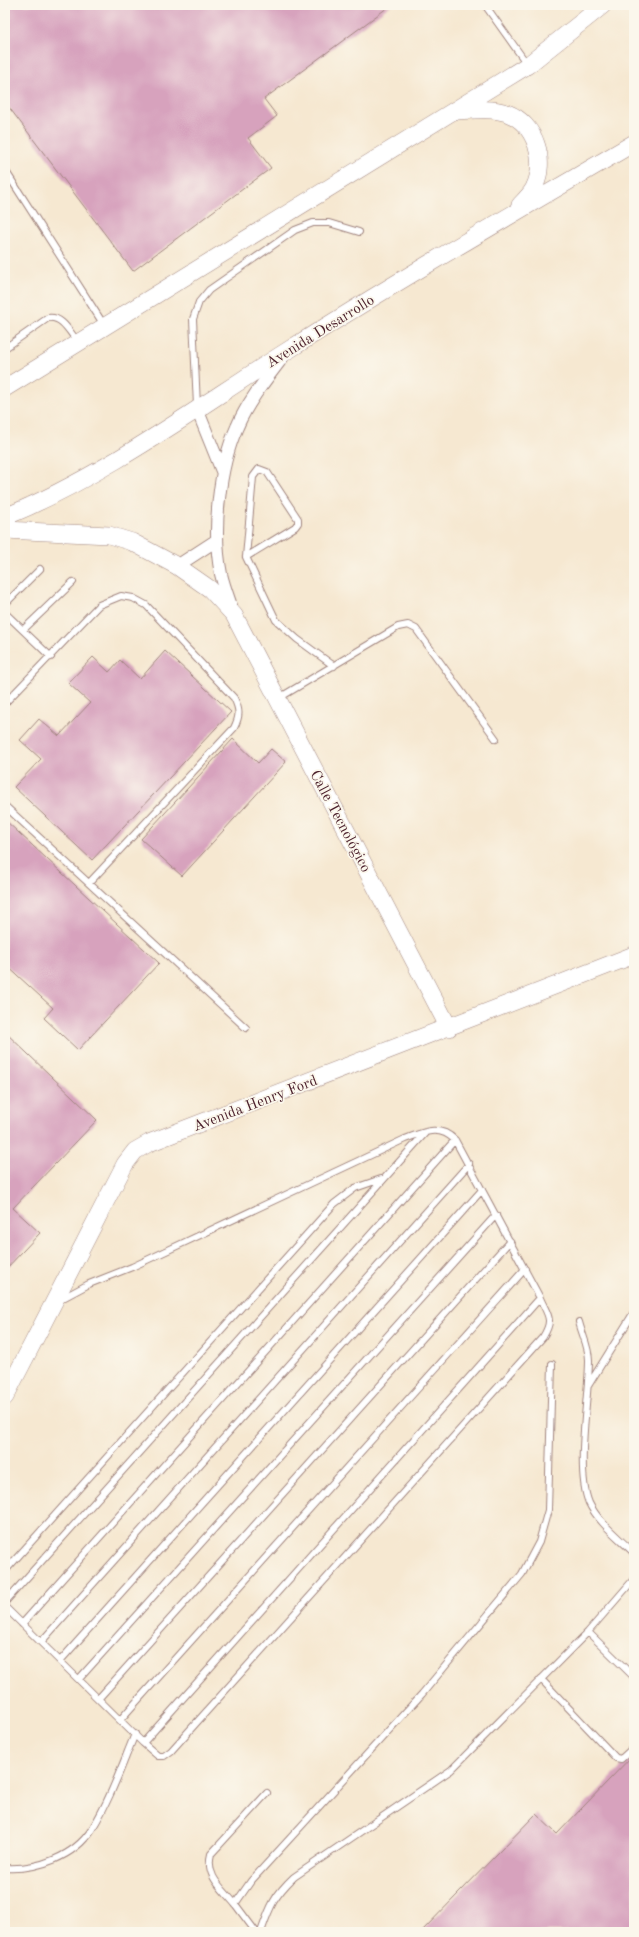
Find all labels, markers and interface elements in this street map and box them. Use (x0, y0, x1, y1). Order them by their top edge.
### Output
street label: Avenida Desarrollo (264, 293, 377, 371)
street label: Calle Tecnológico (307, 768, 373, 875)
street label: Avenida Henry Ford (191, 1074, 320, 1135)

